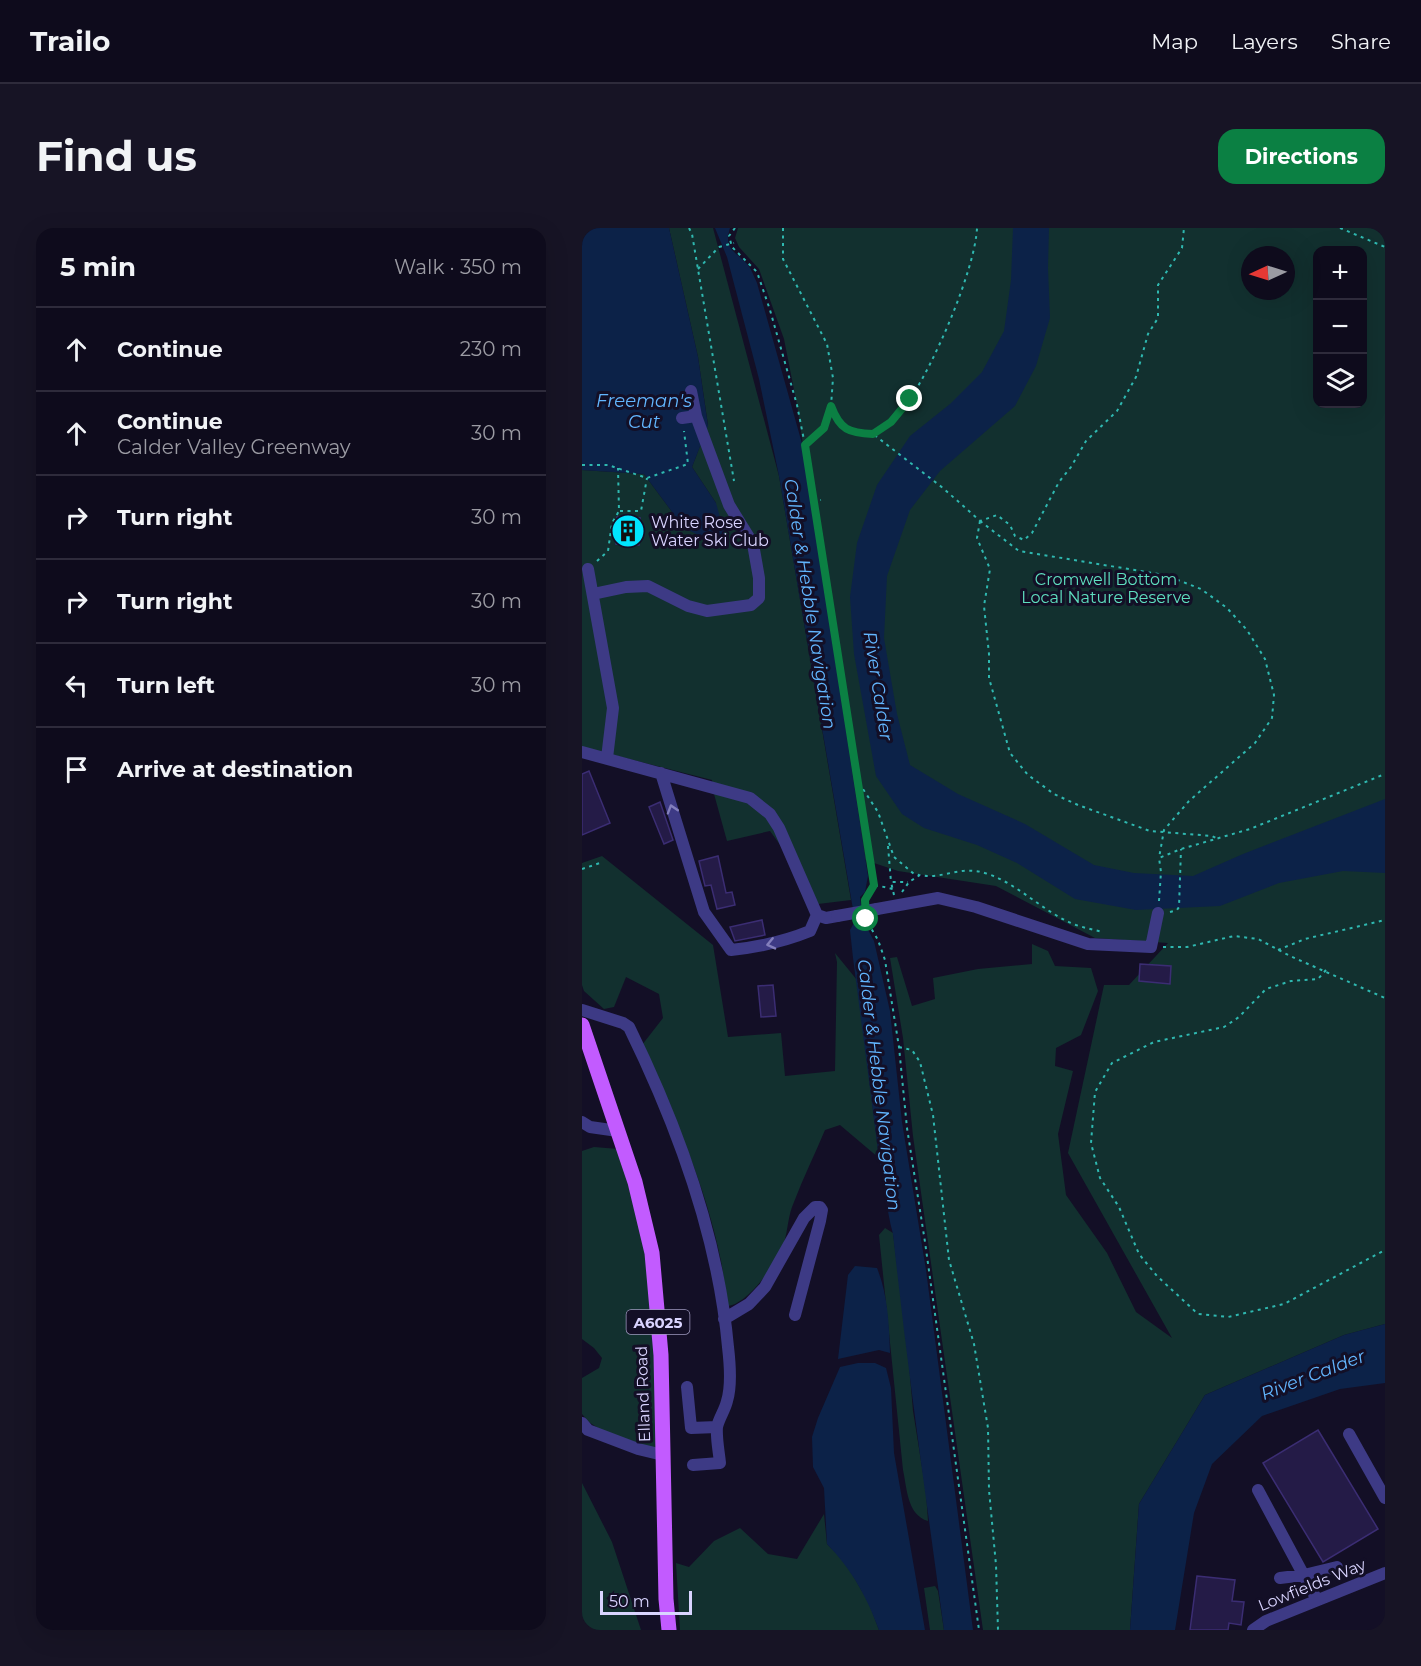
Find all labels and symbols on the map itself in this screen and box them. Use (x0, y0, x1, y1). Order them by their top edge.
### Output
north arrow (1241, 246, 1295, 300)
route end (896, 385, 922, 411)
water label: Freeman's Cut (596, 390, 692, 433)
water label: Calder & Hebble Navigation (779, 477, 841, 731)
building icon: White Rose Water Ski Club (610, 513, 646, 549)
place label: White Rose Water Ski Club (651, 513, 769, 550)
park label: Cromwell Bottom Local Nature Reserve (1021, 570, 1191, 607)
water label: River Calder (859, 630, 898, 743)
one-way arrow (667, 804, 679, 815)
route start (852, 905, 878, 931)
one-way arrow (767, 937, 777, 950)
water label: Calder & Hebble Navigation (853, 958, 905, 1212)
road number: A6025 (626, 1310, 689, 1334)
street label: Elland Road (632, 1345, 654, 1443)
water label: River Calder (1258, 1345, 1369, 1405)
street label: Lowfields Way (1255, 1555, 1369, 1615)
scale bar (600, 1588, 692, 1616)

